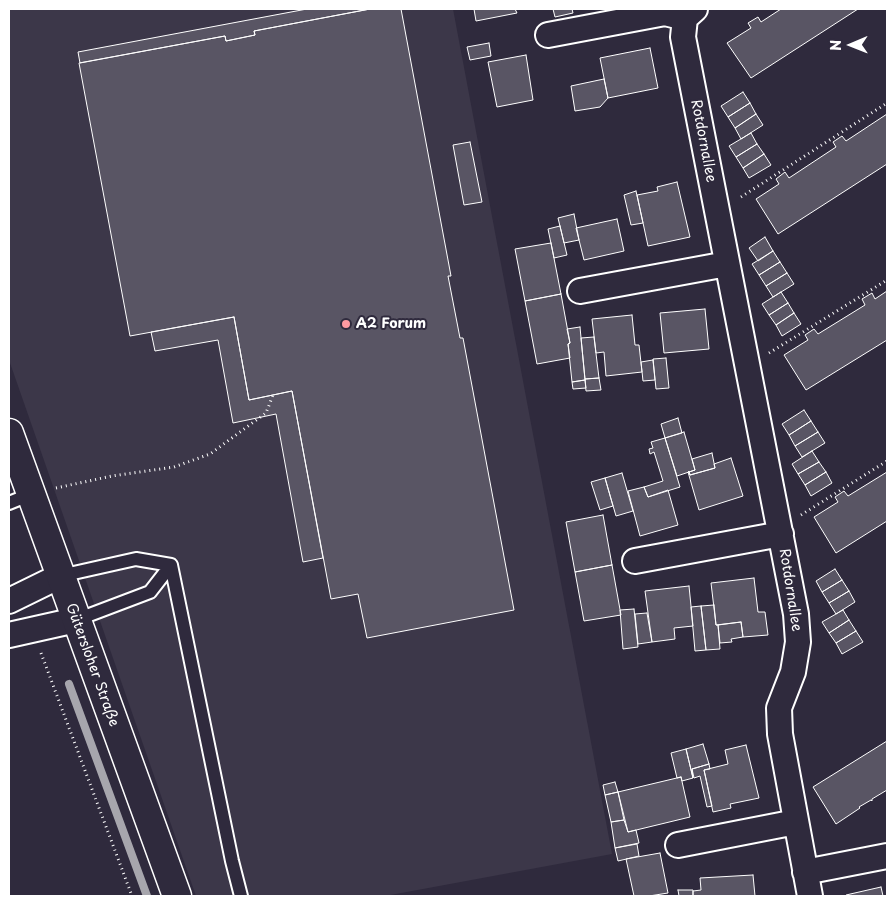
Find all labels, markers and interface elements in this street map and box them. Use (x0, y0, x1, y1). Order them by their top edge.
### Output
north arrow (826, 20, 876, 70)
text: N (825, 40, 846, 51)
street label: Rotdornallee (687, 98, 719, 184)
place label: A2 Forum (356, 316, 426, 332)
marker: A2 Forum (340, 318, 352, 330)
street label: Rotdornallee (775, 547, 805, 633)
street label: Gütersloher Straße (62, 601, 122, 729)

